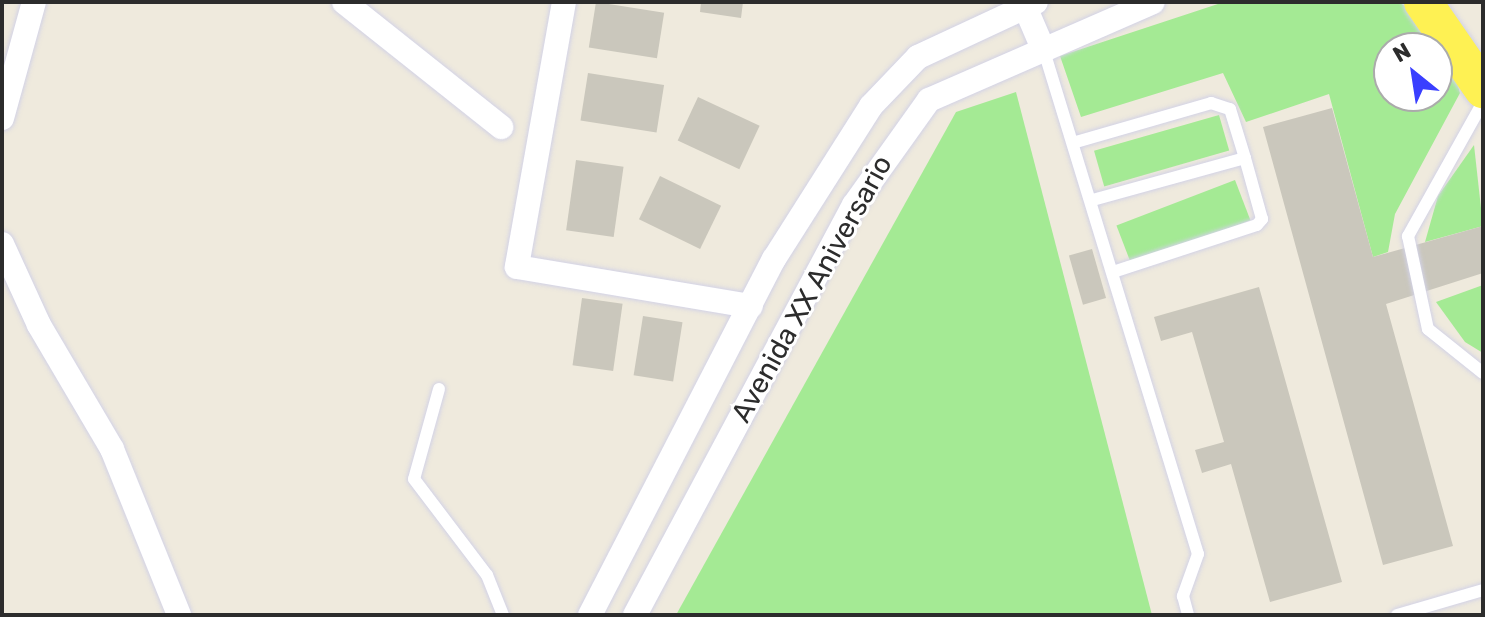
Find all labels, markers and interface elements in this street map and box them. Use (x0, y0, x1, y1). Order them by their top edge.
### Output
north arrow (1373, 32, 1453, 112)
text: N (1388, 37, 1415, 68)
street label: Avenida XX Aniversario (724, 149, 900, 429)

